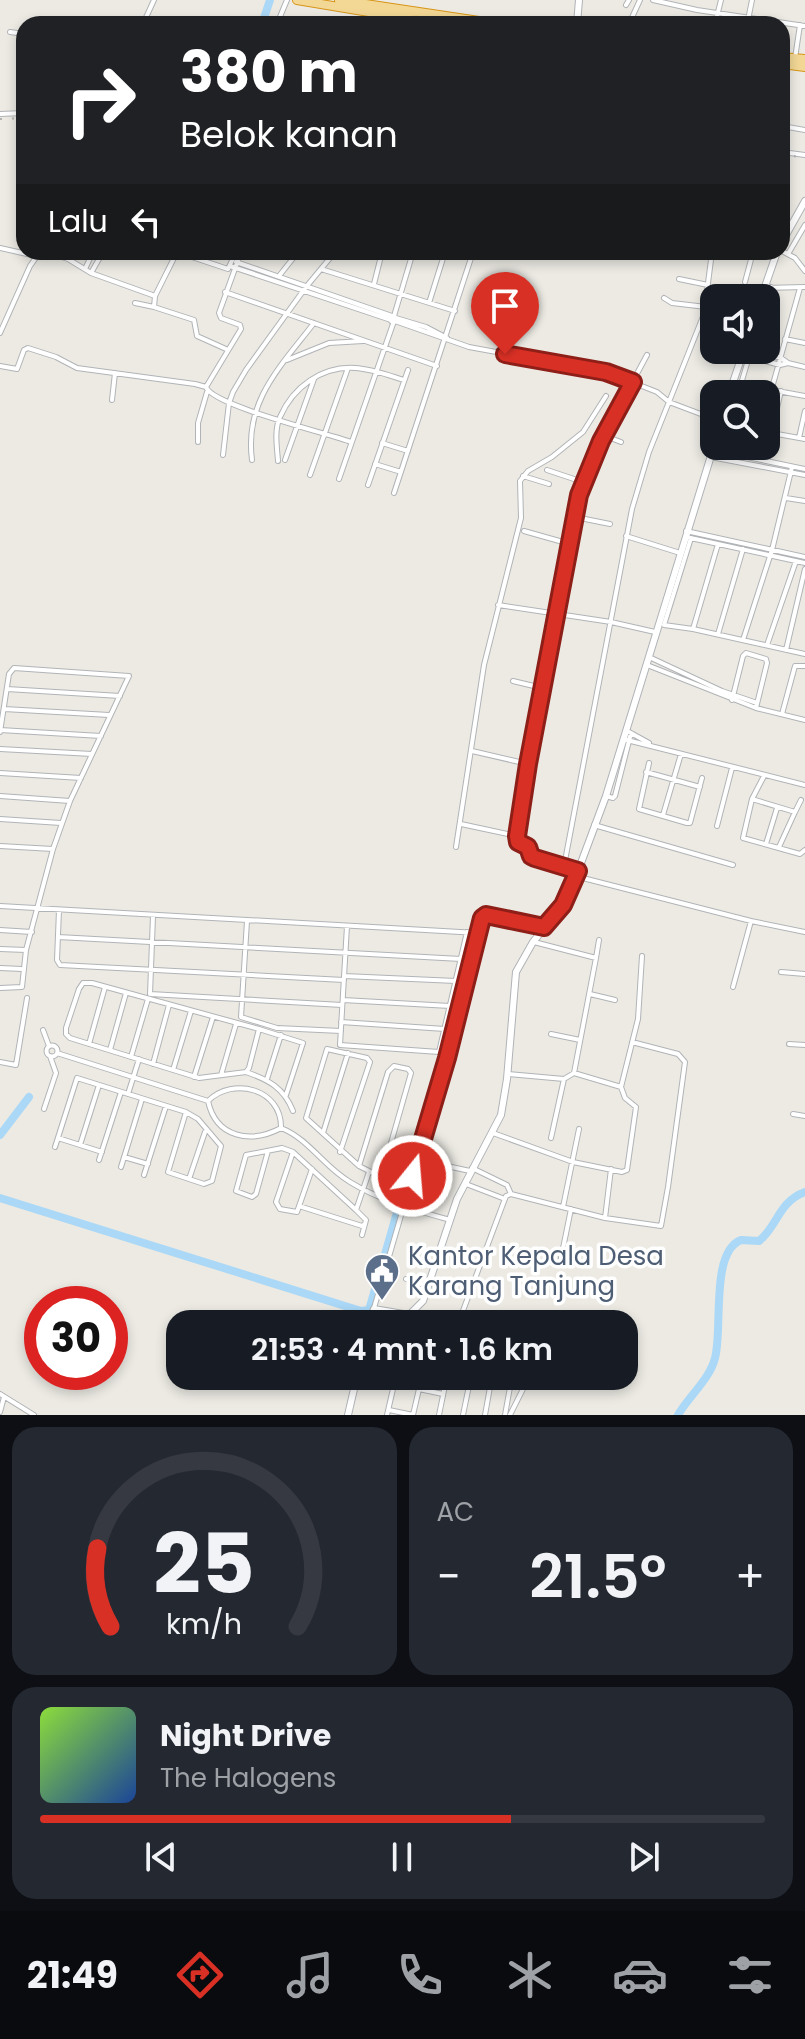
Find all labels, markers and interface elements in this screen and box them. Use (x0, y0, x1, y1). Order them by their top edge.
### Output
text: 380 m (180, 33, 358, 112)
icon: right (48, 48, 152, 152)
text: Belok kanan (180, 109, 398, 160)
text: Lalu (48, 200, 108, 243)
icon: left (124, 200, 168, 244)
pin (471, 272, 539, 354)
icon: arrive (483, 284, 527, 328)
map controls (700, 284, 780, 460)
button: sound (700, 284, 780, 364)
button: search (700, 380, 780, 460)
position arrow (370, 1134, 454, 1218)
place label: Kantor Kepala Desa Karang Tanjung (408, 1238, 664, 1304)
public building icon: Kantor Kepala Desa Karang Tanjung (363, 1252, 401, 1302)
speed limit sign: 30 (24, 1286, 128, 1390)
text: 21:53 · 4 mnt · 1.6 km (251, 1328, 553, 1371)
text: AC (437, 1494, 474, 1530)
text: 25 (153, 1506, 255, 1622)
text: 21.5° (529, 1535, 666, 1619)
text: − (437, 1546, 461, 1607)
text: + (735, 1546, 765, 1607)
text: km/h (166, 1604, 242, 1644)
text: Night Drive (160, 1714, 331, 1757)
text: The Halogens (160, 1760, 336, 1796)
icon: previous (139, 1835, 183, 1879)
icon: pause (380, 1835, 424, 1879)
icon: next (622, 1835, 666, 1879)
icon: directions (172, 1947, 228, 2003)
icon: music (282, 1947, 338, 2003)
icon: phone (392, 1947, 448, 2003)
icon: climate (502, 1947, 558, 2003)
icon: car (612, 1947, 668, 2003)
icon: filters (722, 1947, 778, 2003)
text: 21:49 (27, 1950, 118, 2001)

